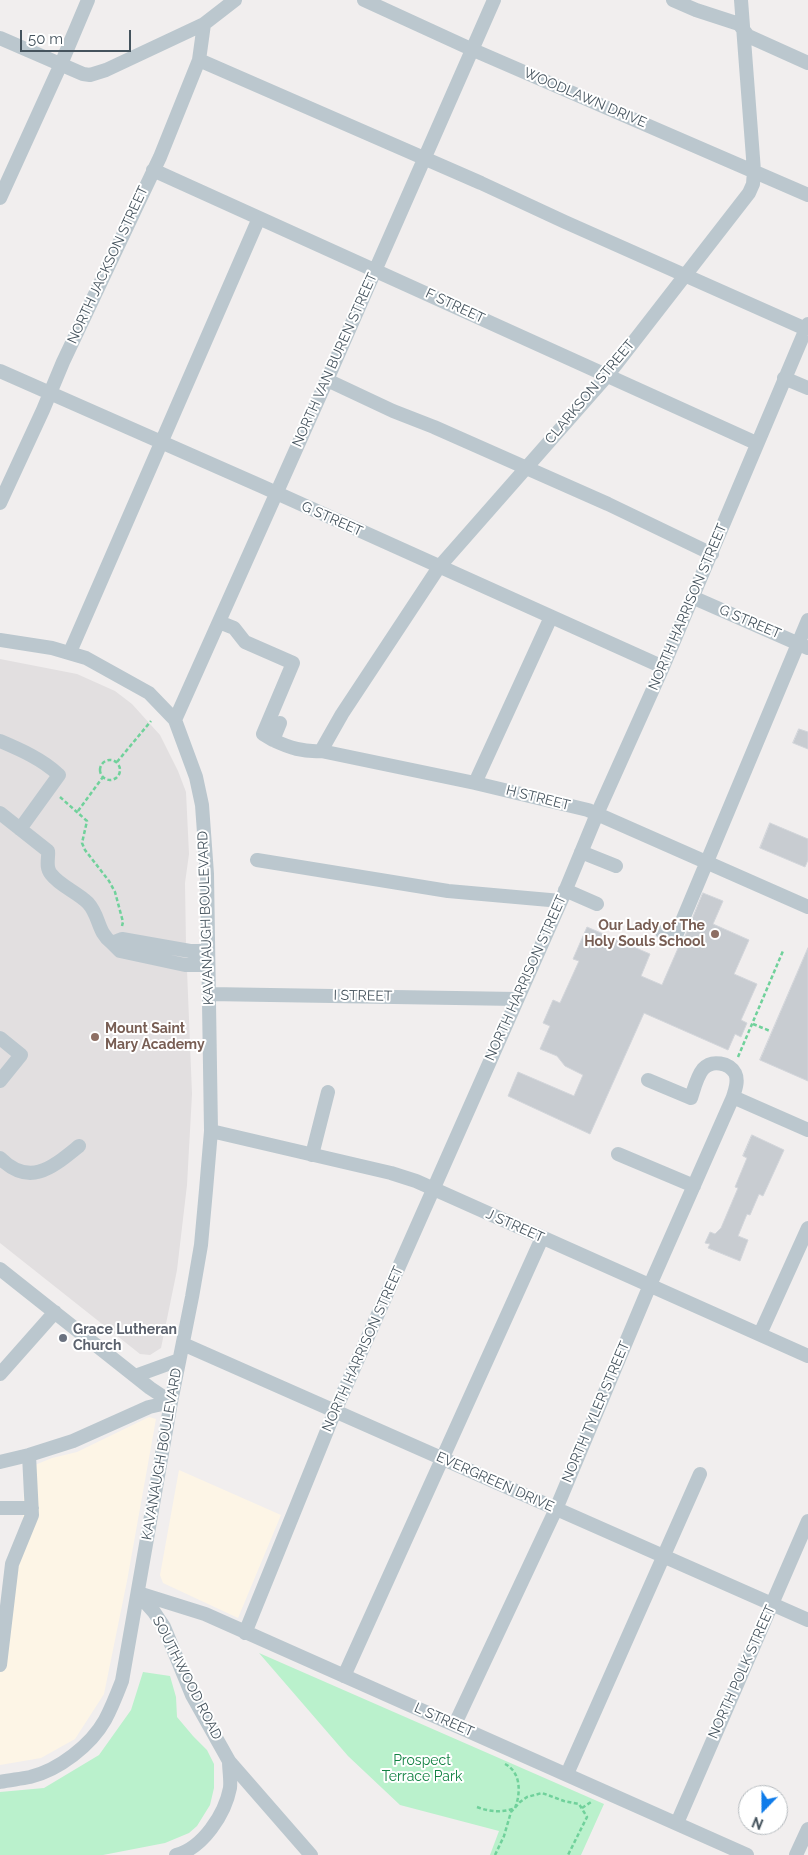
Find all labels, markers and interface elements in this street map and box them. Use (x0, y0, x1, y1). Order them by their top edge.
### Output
scale bar (22, 20, 134, 52)
text: 50 m (28, 30, 63, 48)
street label: WOODLAWN DRIVE (521, 65, 649, 131)
street label: NORTH JACKSON STREET (64, 183, 152, 347)
street label: NORTH VAN BUREN STREET (289, 270, 381, 450)
street label: F STREET (423, 285, 487, 327)
street label: CLARKSON STREET (542, 337, 638, 447)
street label: G STREET (299, 498, 365, 540)
street label: NORTH HARRISON STREET (645, 521, 731, 693)
street label: G STREET (717, 602, 783, 642)
street label: H STREET (504, 782, 572, 814)
street label: KAVANAUGH BOULEVARD (195, 830, 217, 1006)
street label: NORTH HARRISON STREET (482, 893, 570, 1063)
place label: Our Lady of The Holy Souls School (584, 918, 705, 950)
marker: Our Lady of The Holy Souls School (709, 928, 721, 940)
street label: I STREET (333, 987, 393, 1005)
place label: Mount Saint Mary Academy (105, 1021, 205, 1054)
marker: Mount Saint Mary Academy (89, 1031, 101, 1043)
street label: J STREET (483, 1206, 547, 1246)
street label: NORTH HARRISON STREET (319, 1264, 407, 1434)
place label: Grace Lutheran Church (73, 1322, 177, 1354)
marker: Grace Lutheran Church (57, 1332, 69, 1344)
street label: NORTH TYLER STREET (559, 1339, 633, 1485)
street label: KAVANAUGH BOULEVARD (139, 1367, 185, 1541)
street label: EVERGREEN DRIVE (434, 1449, 556, 1515)
street label: NORTH POLK STREET (705, 1603, 779, 1741)
street label: SOUTHWOOD ROAD (149, 1614, 225, 1742)
street label: L STREET (412, 1699, 476, 1741)
park label: Prospect Terrace Park (382, 1753, 462, 1785)
north arrow (738, 1785, 788, 1835)
text: N (750, 1814, 766, 1832)

